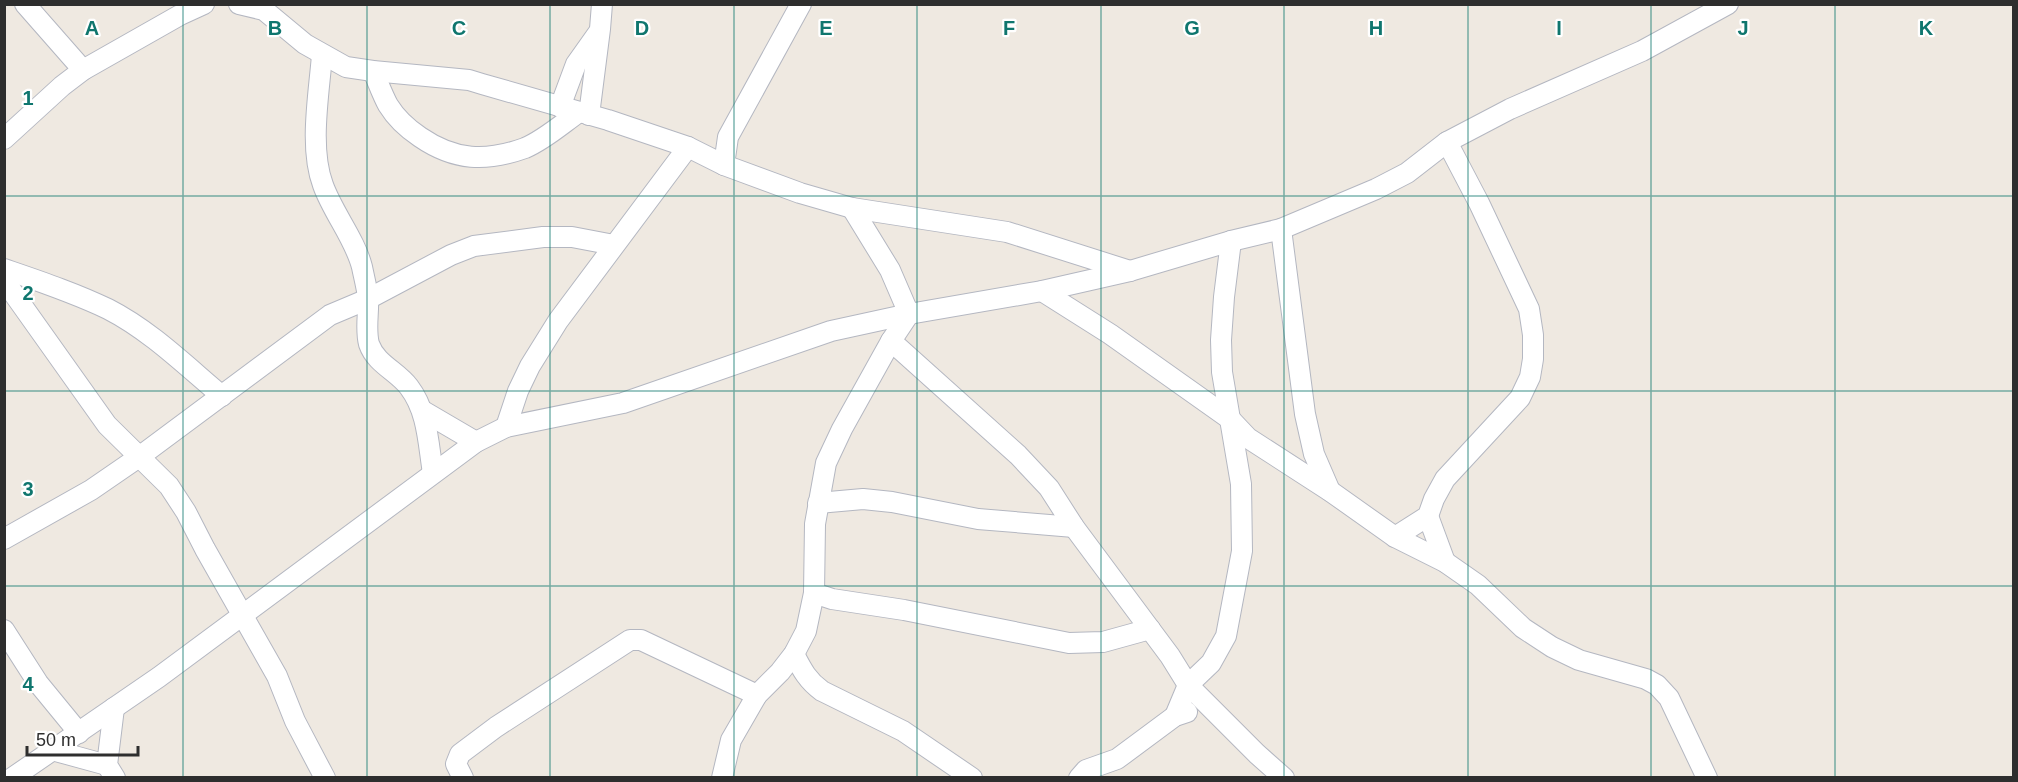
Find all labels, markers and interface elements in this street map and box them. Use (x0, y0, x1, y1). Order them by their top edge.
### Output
text: A (85, 17, 99, 39)
text: B (268, 17, 282, 39)
text: C (452, 17, 466, 39)
text: D (635, 17, 649, 39)
text: E (819, 17, 833, 39)
text: F (1003, 17, 1015, 39)
text: G (1184, 17, 1200, 39)
text: H (1369, 17, 1383, 39)
text: I (1556, 17, 1562, 39)
text: J (1737, 17, 1749, 39)
text: K (1919, 17, 1934, 39)
text: 1 (22, 87, 34, 109)
text: 2 (22, 282, 34, 304)
text: 3 (22, 478, 34, 500)
text: 4 (22, 673, 34, 695)
scale bar (27, 719, 138, 757)
text: 50 m (36, 730, 76, 750)

